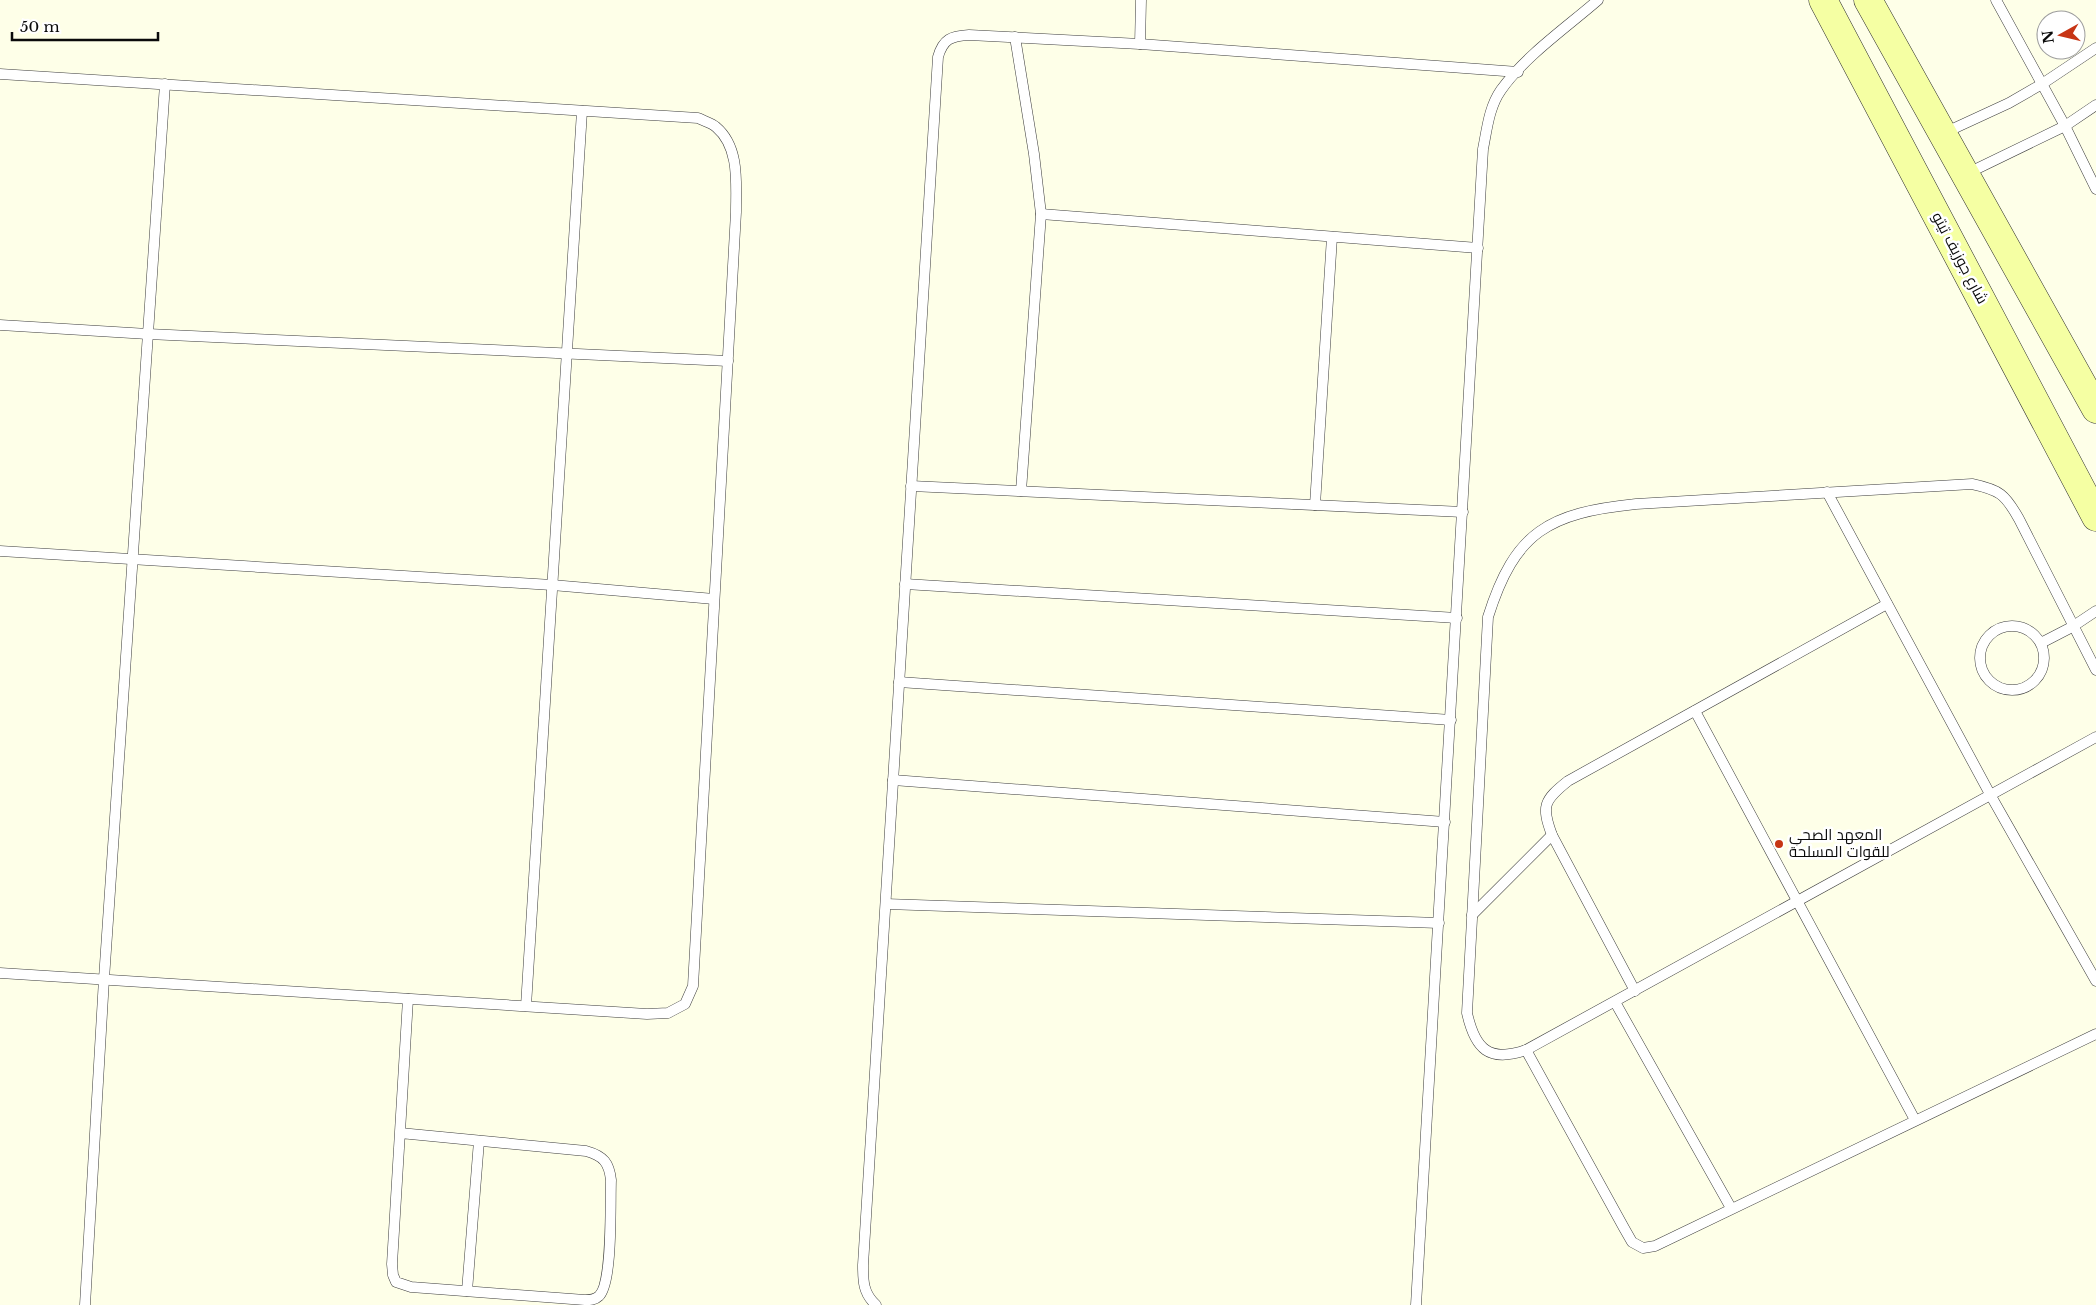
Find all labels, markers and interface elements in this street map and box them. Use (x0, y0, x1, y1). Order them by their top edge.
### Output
scale bar (12, 10, 159, 42)
north arrow (2036, 10, 2086, 60)
text: 50 m (20, 17, 60, 36)
text: N (2038, 29, 2058, 45)
street label: شارع جوزيف تيتو (1927, 209, 1993, 308)
place label: المعهد الصحي للقوات المسلحة (1789, 825, 1890, 861)
marker: المعهد الصحي للقوات المسلحة (1773, 838, 1785, 850)

